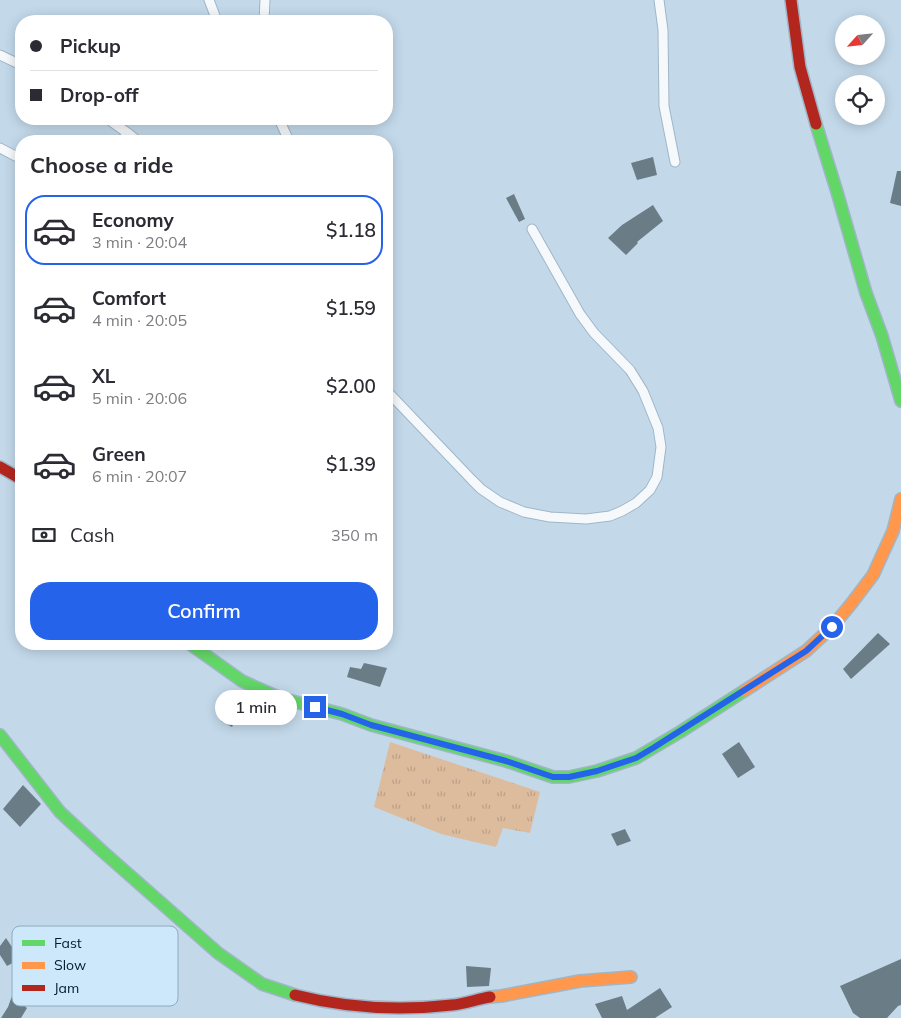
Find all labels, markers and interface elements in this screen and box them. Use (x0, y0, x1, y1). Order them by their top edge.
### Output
north arrow (835, 15, 885, 65)
map controls (835, 15, 885, 125)
text: Pickup (60, 34, 121, 58)
button: locate (835, 75, 885, 125)
text: Drop-off (60, 83, 138, 107)
text: Choose a ride (30, 151, 173, 179)
icon: car (32, 208, 77, 253)
text: Economy (92, 208, 174, 232)
text: $1.18 (326, 218, 376, 242)
text: 3 min · 20:04 (92, 232, 187, 252)
icon: car (32, 286, 77, 331)
text: Comfort (92, 286, 166, 310)
text: $1.59 (326, 296, 376, 320)
text: 4 min · 20:05 (92, 310, 187, 330)
icon: car (32, 364, 77, 409)
text: XL (92, 364, 115, 388)
text: $2.00 (326, 374, 376, 398)
text: 5 min · 20:06 (92, 388, 187, 408)
icon: car (32, 442, 77, 487)
text: Green (92, 442, 146, 466)
text: $1.39 (326, 452, 376, 476)
text: 6 min · 20:07 (92, 466, 187, 486)
icon: cash (30, 521, 58, 549)
text: Cash (70, 523, 115, 547)
text: 350 m (331, 525, 378, 545)
button: Confirm (30, 582, 378, 640)
route start (821, 616, 843, 638)
callout: 1 min (215, 690, 298, 724)
route end (304, 696, 326, 718)
text: 1 min (235, 697, 277, 717)
legend (12, 926, 178, 1006)
text: Fast (54, 934, 82, 952)
text: Slow (54, 956, 86, 974)
text: Jam (54, 979, 79, 997)

